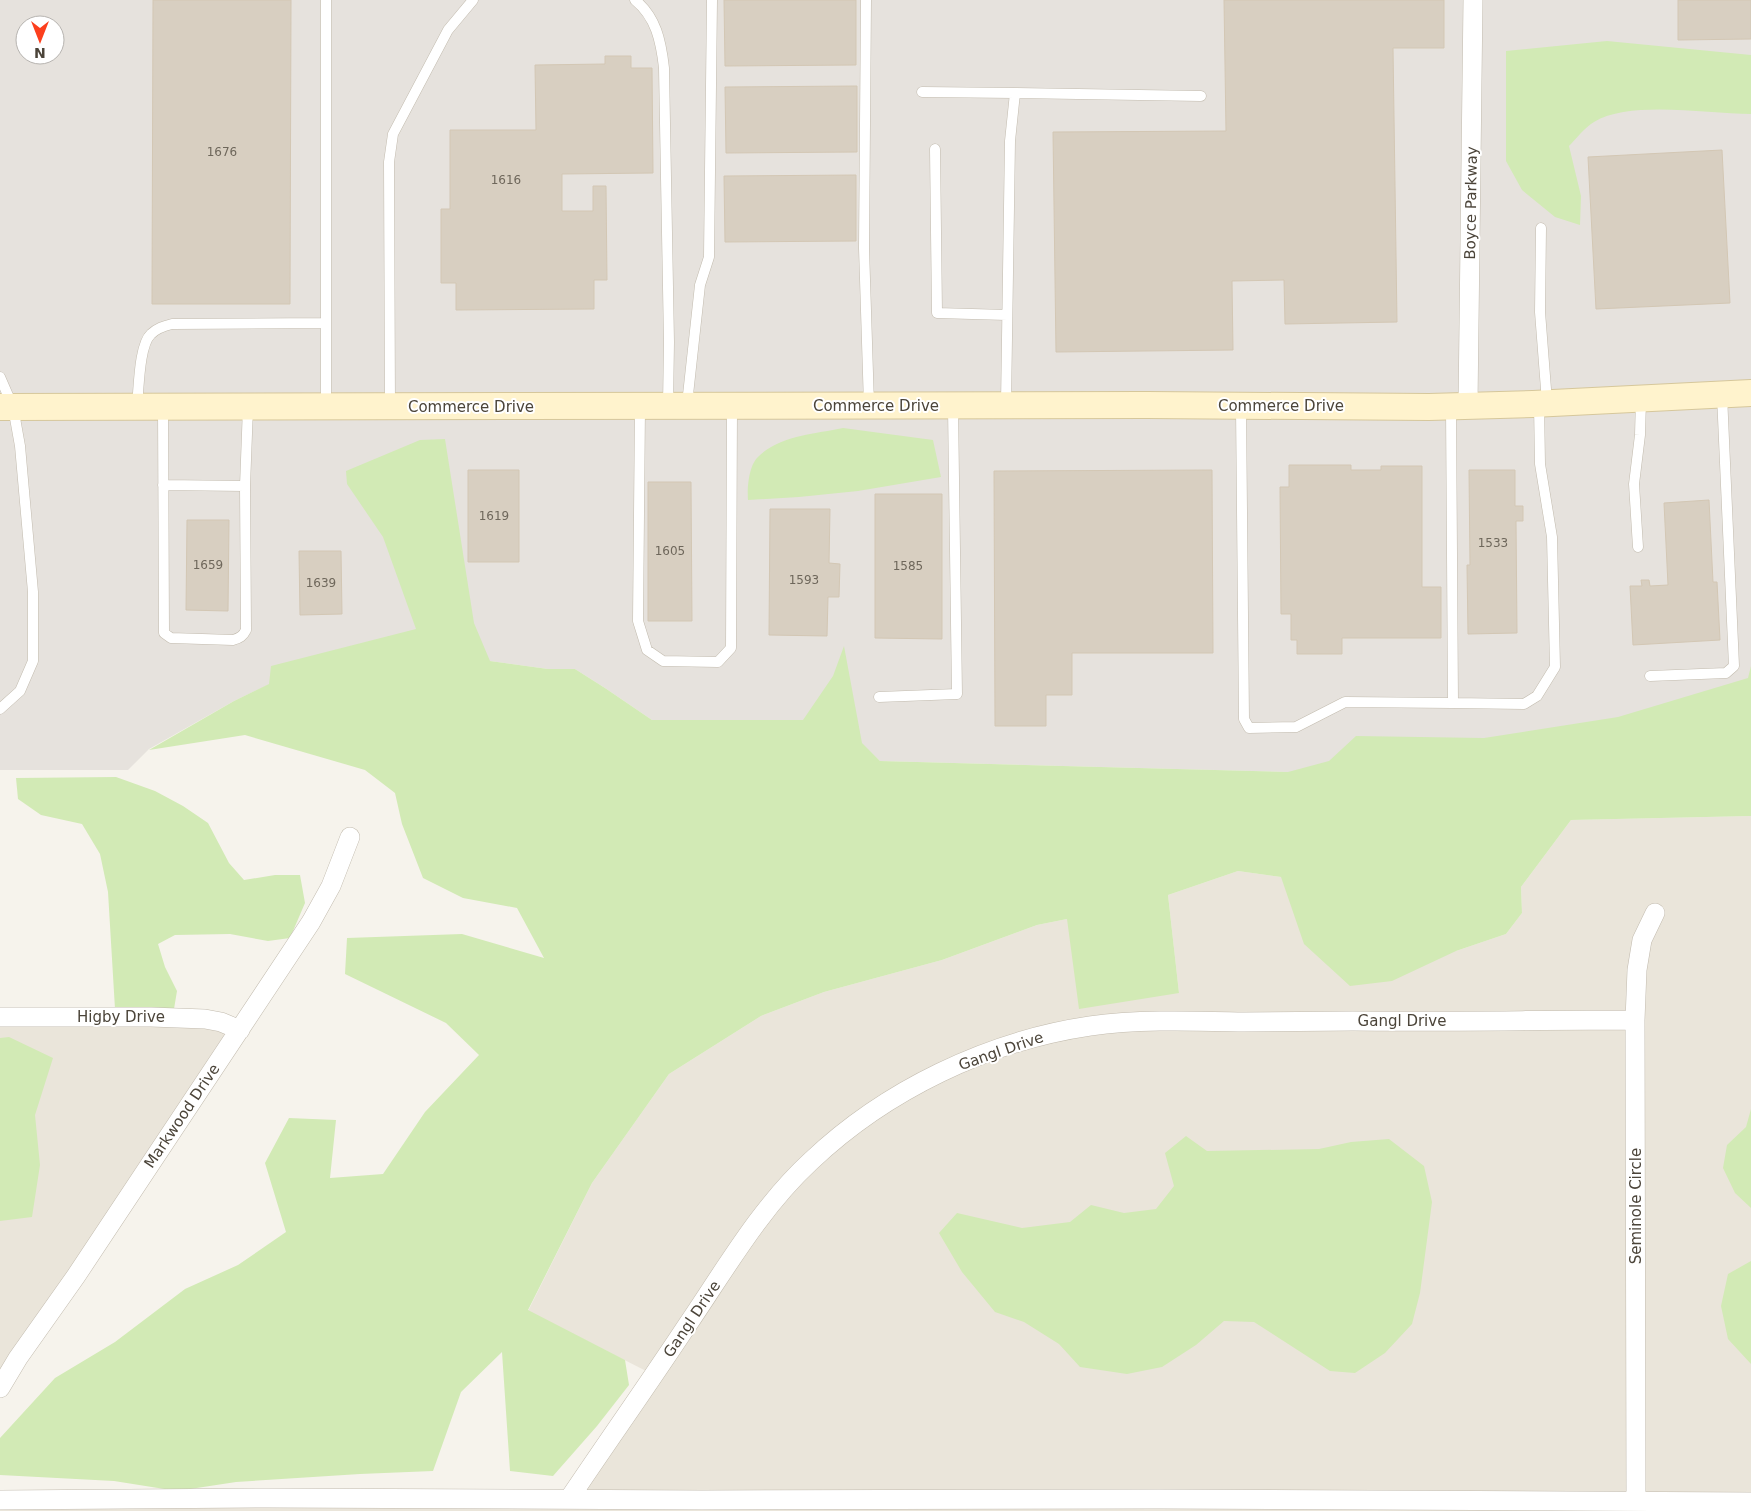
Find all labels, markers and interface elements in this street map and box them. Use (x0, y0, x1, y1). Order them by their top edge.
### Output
north arrow (15, 15, 65, 65)
text: N (34, 45, 46, 61)
house number: 1676 (207, 145, 237, 159)
street label: Boyce Parkway (1461, 146, 1481, 260)
house number: 1616 (491, 173, 521, 187)
street label: Commerce Drive (813, 397, 939, 415)
street label: Commerce Drive (1218, 397, 1344, 415)
street label: Commerce Drive (408, 398, 534, 416)
house number: 1619 (479, 509, 509, 523)
house number: 1533 (1478, 536, 1508, 550)
house number: 1605 (655, 544, 685, 558)
house number: 1659 (193, 558, 223, 572)
house number: 1585 (893, 559, 923, 573)
house number: 1593 (789, 573, 819, 587)
house number: 1639 (306, 576, 336, 590)
street label: Higby Drive (77, 1008, 165, 1026)
street label: Gangl Drive (1358, 1012, 1446, 1030)
street label: Gangl Drive (956, 1028, 1046, 1074)
street label: Markwood Drive (140, 1060, 224, 1172)
street label: Seminole Circle (1627, 1148, 1645, 1264)
street label: Gangl Drive (660, 1277, 724, 1361)

